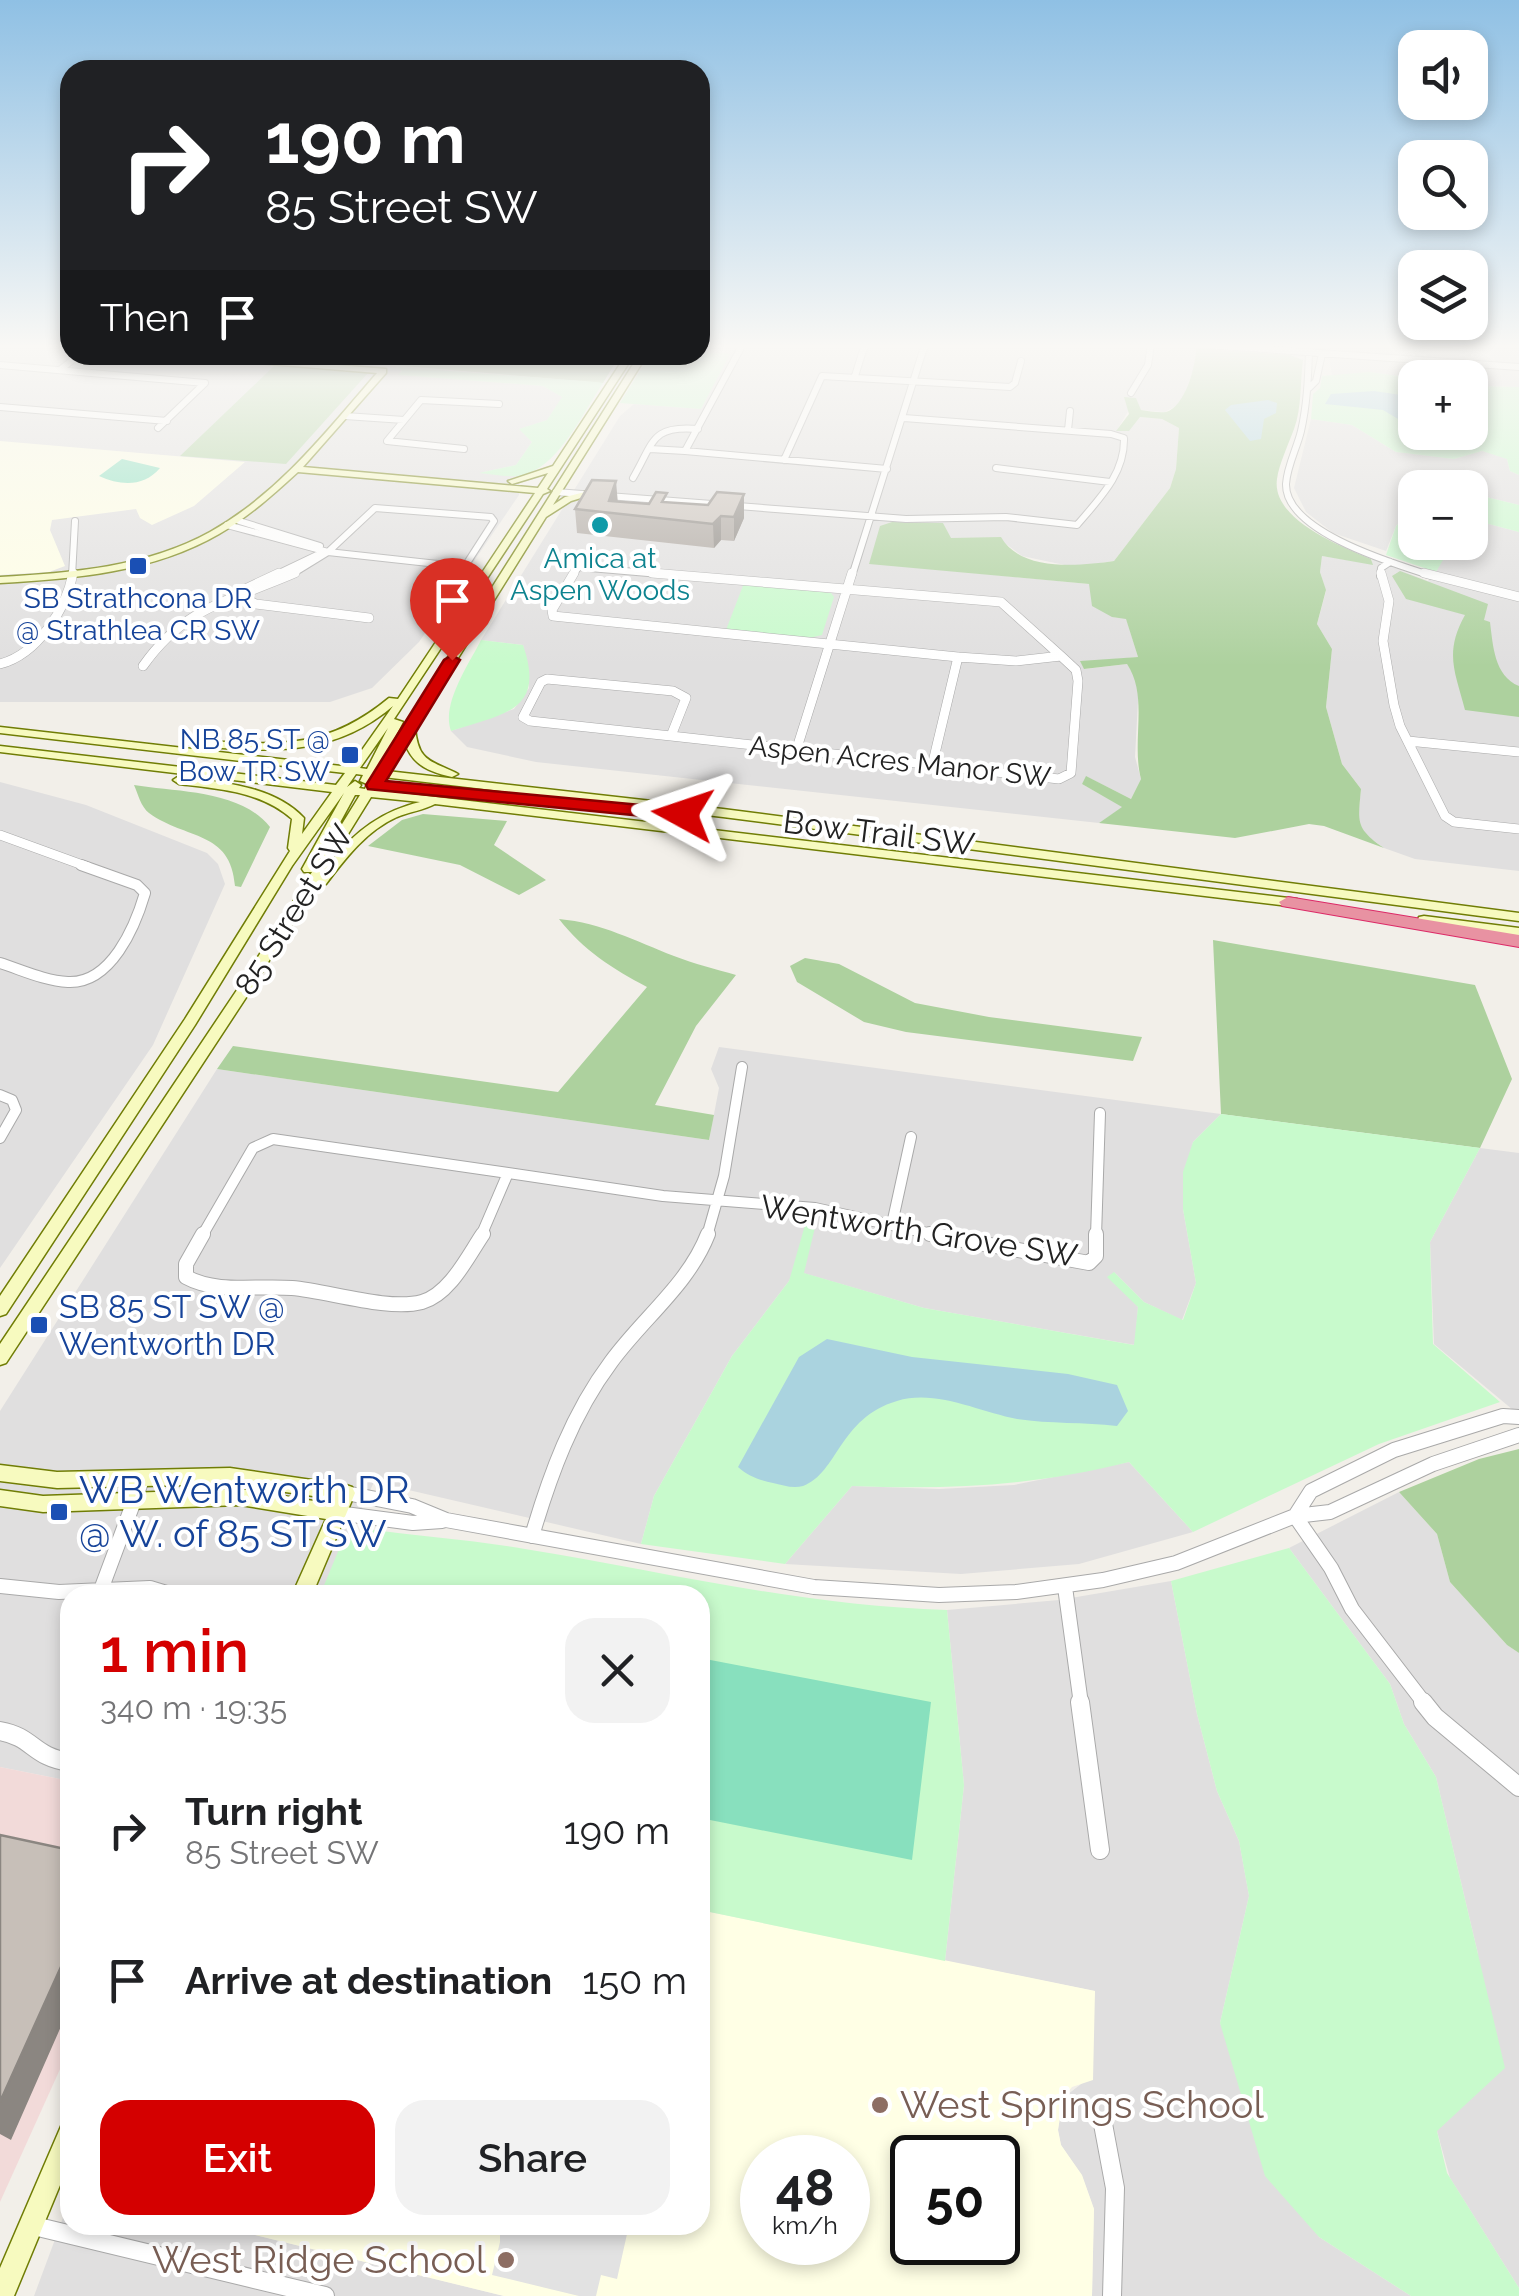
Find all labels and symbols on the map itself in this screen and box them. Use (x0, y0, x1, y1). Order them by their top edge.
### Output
marker: Amica at Aspen Woods (589, 514, 611, 536)
place label: Amica at Aspen Woods (510, 542, 690, 607)
marker: SB Strathcona DR @ Strathlea CR SW (127, 555, 149, 577)
pin (410, 558, 495, 661)
place label: SB Strathcona DR @ Strathlea CR SW (16, 582, 260, 647)
place label: NB 85 ST @ Bow TR SW (179, 723, 330, 788)
street label: Aspen Acres Manor SW (747, 729, 1053, 794)
marker: NB 85 ST @ Bow TR SW (339, 744, 361, 766)
position arrow (631, 762, 735, 866)
street label: Bow Trail SW (781, 802, 977, 863)
street label: 85 Street SW (227, 817, 361, 1002)
street label: Wentworth Grove SW (758, 1187, 1081, 1274)
place label: SB 85 ST SW @ Wentworth DR (59, 1288, 285, 1362)
marker: SB 85 ST SW @ Wentworth DR (28, 1314, 50, 1336)
place label: WB Wentworth DR @ W. of 85 ST SW (79, 1467, 409, 1556)
marker: WB Wentworth DR @ W. of 85 ST SW (48, 1501, 70, 1523)
place label: West Springs School (900, 2082, 1264, 2127)
marker: West Springs School (869, 2094, 891, 2116)
speed limit sign: 50 (890, 2135, 1020, 2265)
place label: West Ridge School (152, 2237, 487, 2282)
marker: West Ridge School (495, 2249, 517, 2271)

